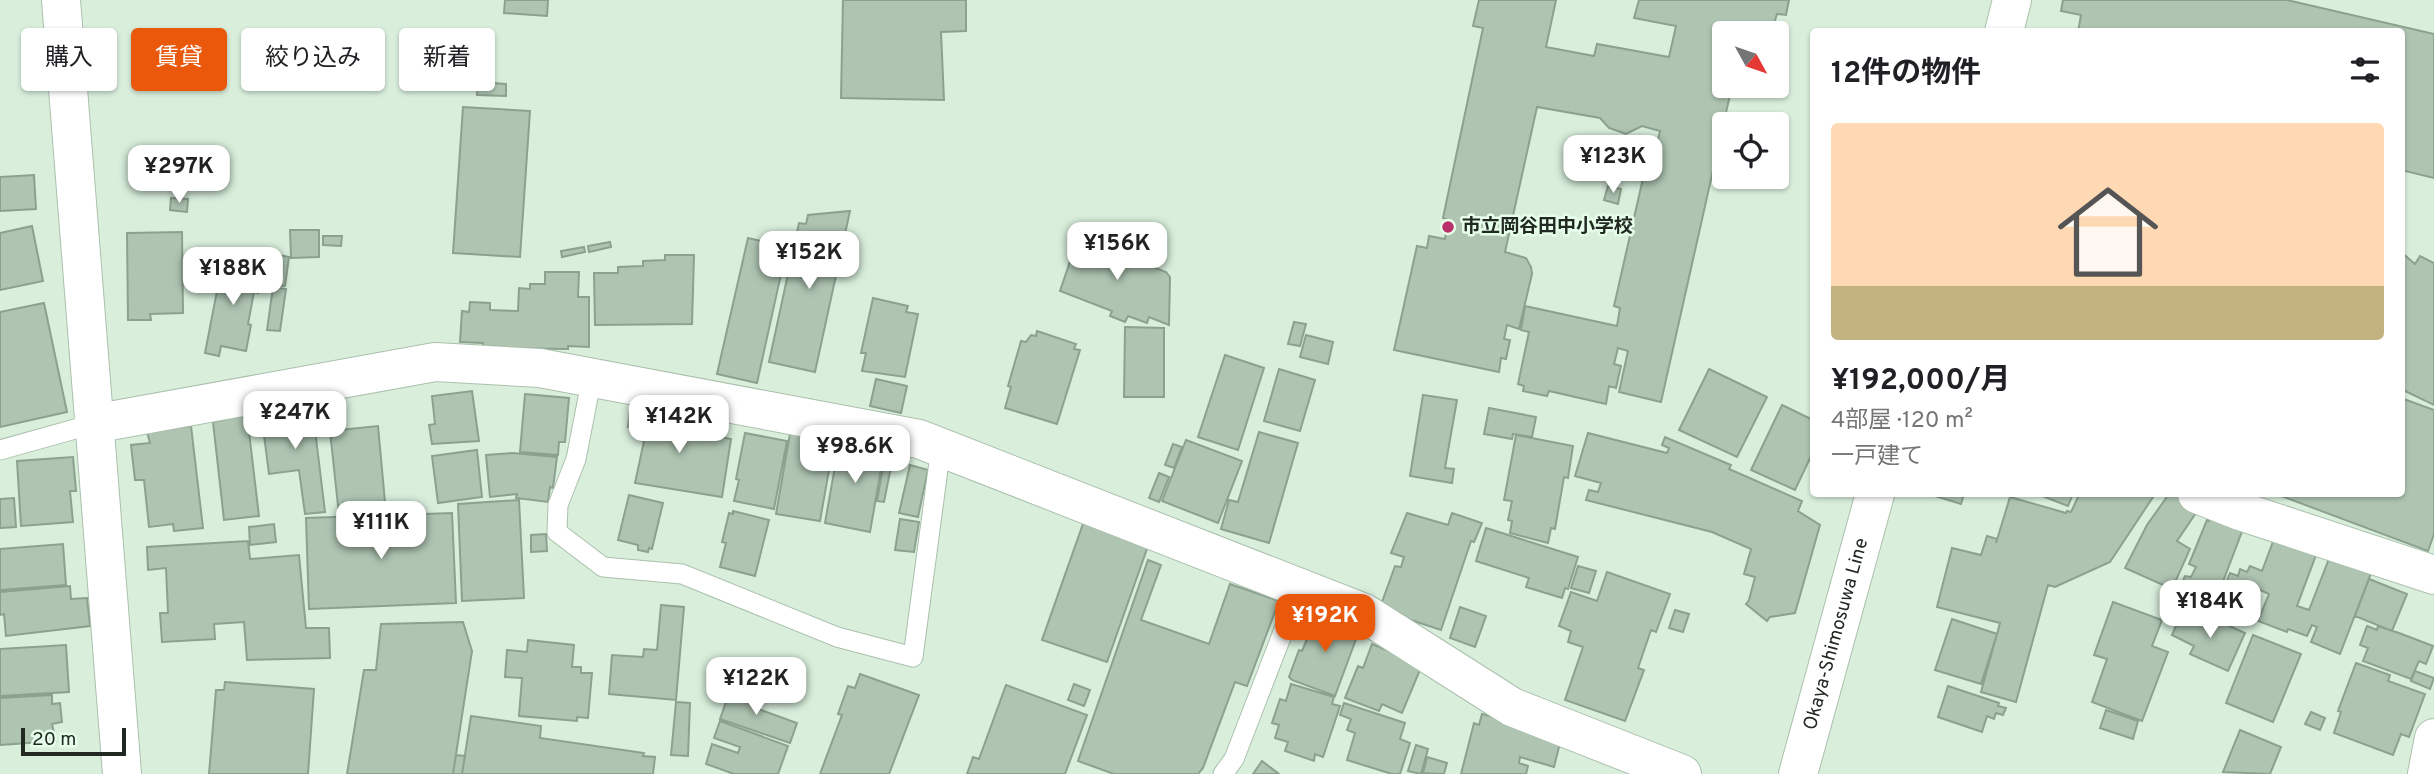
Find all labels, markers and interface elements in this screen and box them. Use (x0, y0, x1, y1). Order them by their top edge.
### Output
north arrow (1712, 21, 1788, 98)
map controls (1712, 21, 1789, 189)
chip: 購入 (21, 28, 117, 91)
chip: 賃貸 (131, 28, 227, 91)
chip: 絞り込み (241, 28, 385, 91)
chip: 新着 (399, 28, 495, 91)
icon: filters (2346, 51, 2384, 89)
text: 12件の物件 (1831, 56, 1981, 93)
button: locate (1712, 112, 1789, 189)
pin: ¥123K (1564, 136, 1662, 195)
text: ¥123K (1579, 143, 1647, 172)
pin: ¥297K (130, 146, 228, 205)
text: ¥297K (144, 153, 214, 182)
icon: home (2045, 169, 2171, 295)
place label: 市立岡谷田中小学校 (1462, 215, 1633, 239)
marker: 市立岡谷田中小学校 (1440, 219, 1456, 235)
pin: ¥156K (1068, 222, 1166, 282)
text: ¥156K (1083, 230, 1151, 259)
pin: ¥152K (760, 232, 858, 291)
text: ¥152K (775, 239, 843, 268)
pin: ¥188K (184, 247, 282, 307)
text: ¥188K (199, 255, 267, 284)
text: ¥192,000/月 (1831, 363, 2011, 400)
pin: ¥247K (246, 392, 344, 451)
pin: ¥142K (630, 396, 728, 455)
text: ¥247K (259, 399, 331, 428)
text: ¥142K (645, 403, 713, 432)
text: 4部屋 · 120 m² (1831, 407, 1973, 436)
pin: ¥98.6K (798, 426, 912, 485)
text: ¥98.6K (816, 433, 894, 462)
text: 一戸建て (1831, 443, 1923, 472)
pin: ¥111K (332, 502, 430, 561)
text: ¥111K (352, 509, 410, 538)
street label: Okaya-Shimosuwa Line (1799, 535, 1874, 733)
pin: ¥184K (2161, 580, 2259, 640)
text: ¥184K (2176, 588, 2244, 617)
pin: ¥192K (1276, 594, 1374, 654)
text: ¥192K (1291, 602, 1359, 631)
pin: ¥122K (707, 658, 805, 717)
text: ¥122K (722, 665, 790, 694)
scale bar (21, 725, 126, 757)
text: 20 m (32, 728, 76, 752)

